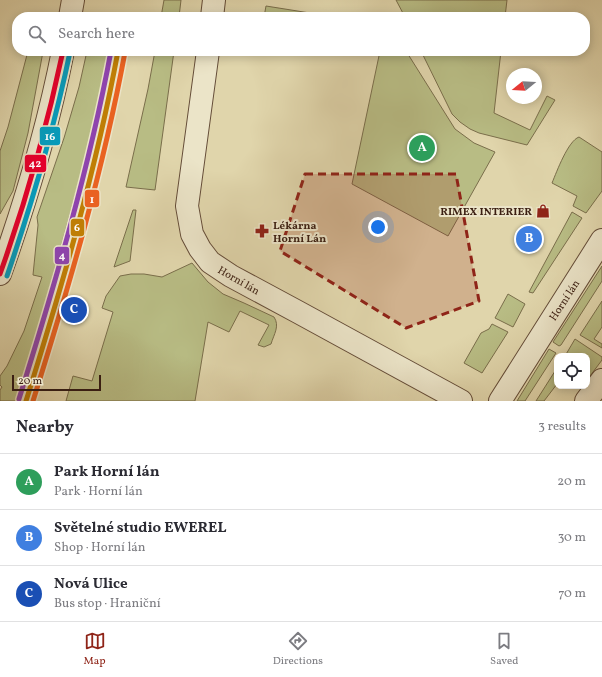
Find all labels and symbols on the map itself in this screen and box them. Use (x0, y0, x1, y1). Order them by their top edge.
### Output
north arrow (506, 68, 542, 104)
line badge: 16 (39, 126, 61, 146)
text: 16 (45, 130, 55, 145)
pin: A (409, 133, 435, 163)
line badge: 42 (24, 154, 47, 173)
text: 42 (29, 157, 41, 172)
line badge: 1 (84, 189, 100, 208)
text: 1 (90, 193, 94, 208)
shop icon: RIMEX INTERIER (535, 203, 551, 219)
place label: RIMEX INTERIER (440, 205, 532, 220)
your location (368, 217, 388, 237)
line badge: 6 (70, 218, 85, 237)
place label: Lékárna Horní Lán (273, 219, 326, 247)
text: 6 (74, 221, 80, 236)
pharmacy icon: Lékárna Horní Lán (254, 223, 270, 239)
pin: B (516, 224, 542, 254)
line badge: 4 (54, 246, 70, 265)
text: 4 (59, 249, 66, 264)
street label: Horní lán (215, 263, 262, 300)
street label: Horní lán (546, 277, 584, 324)
pin: C (61, 295, 87, 325)
scale bar (12, 373, 101, 392)

